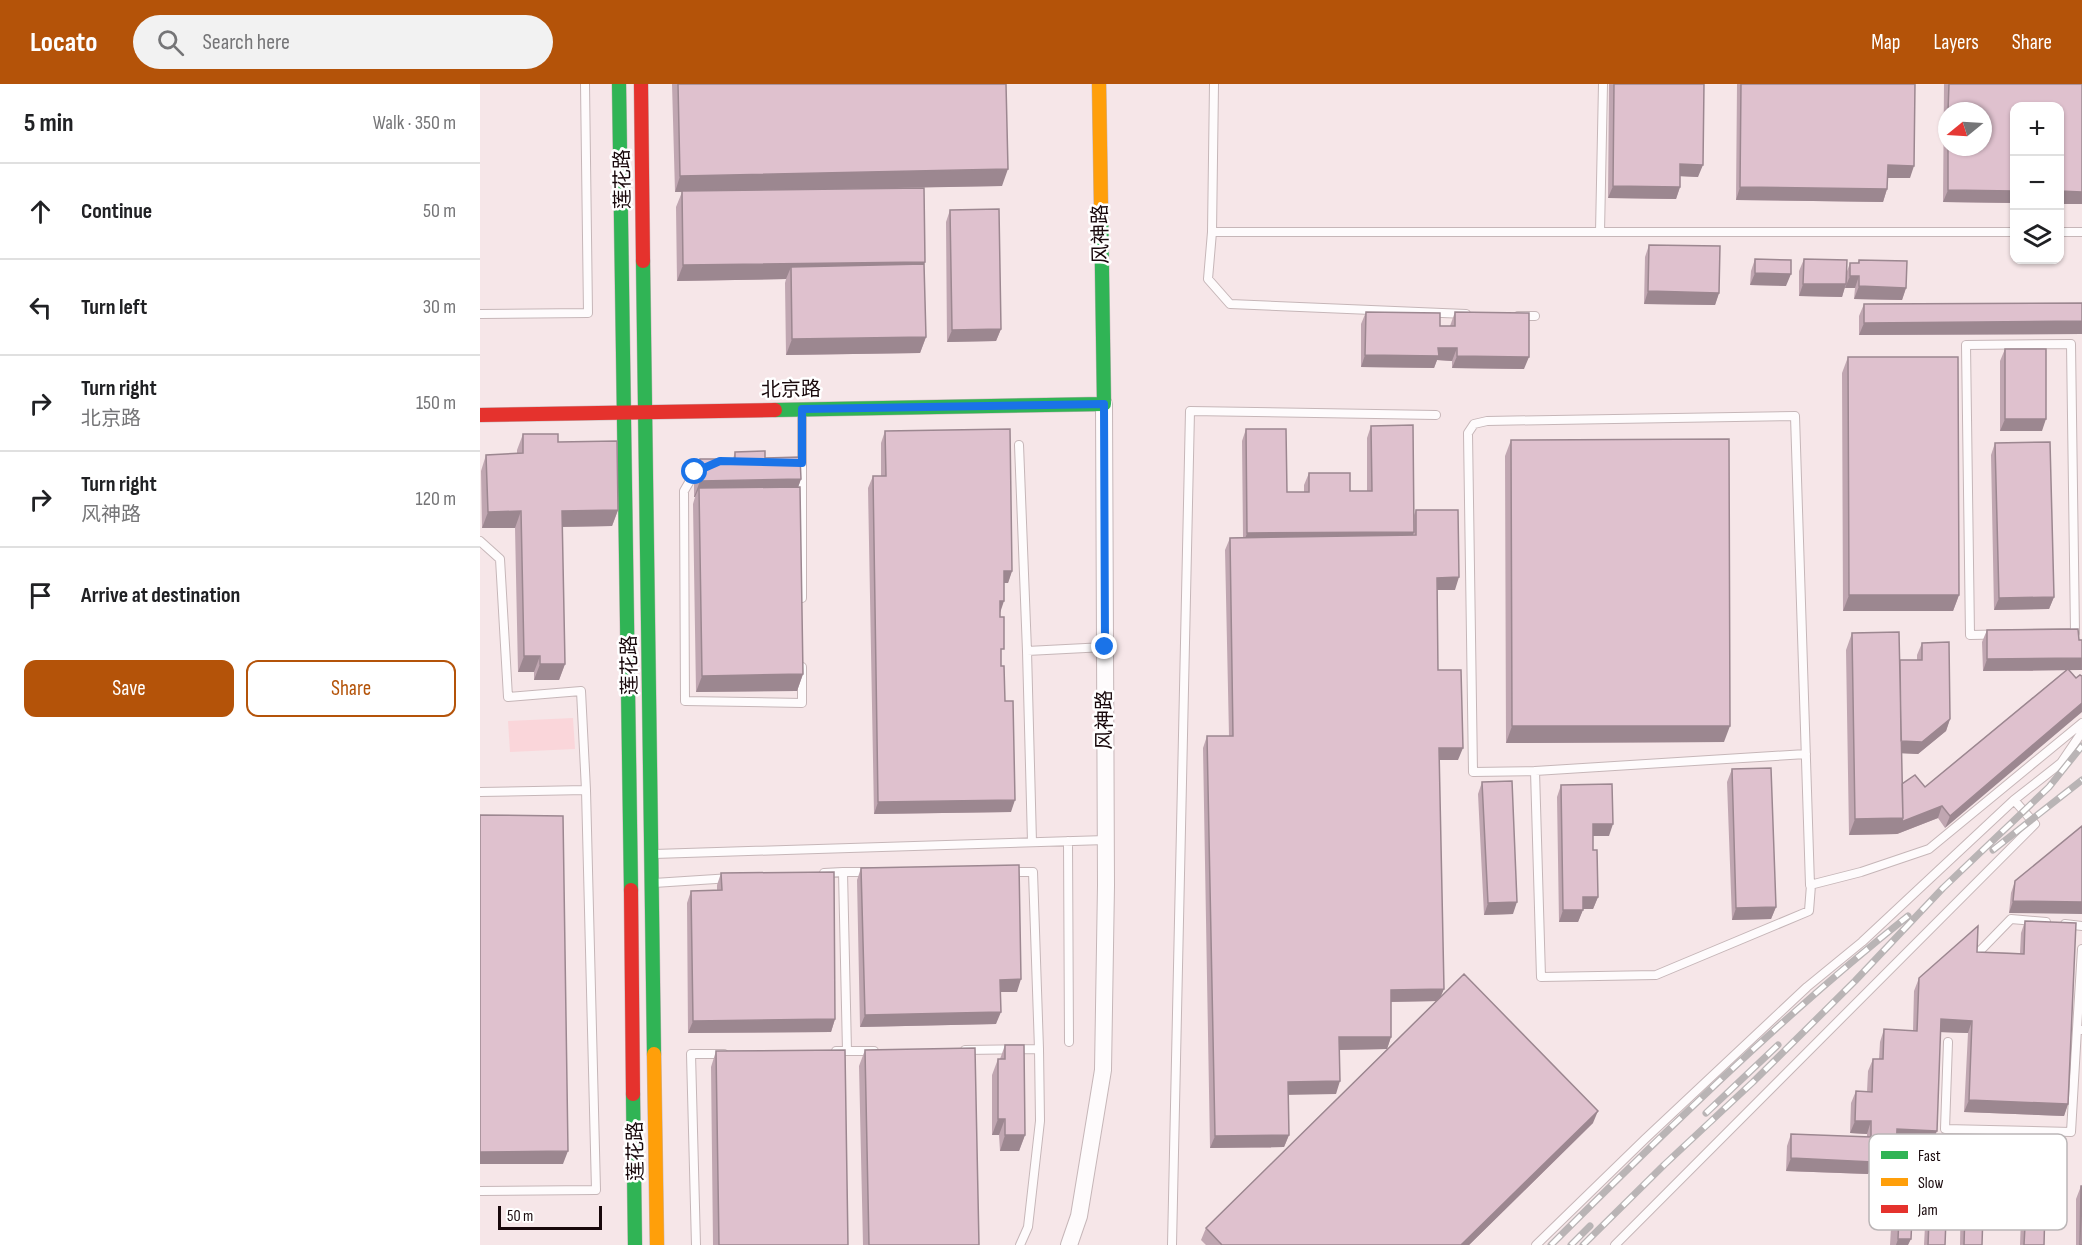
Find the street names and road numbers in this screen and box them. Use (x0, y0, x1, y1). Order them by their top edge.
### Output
street label: 莲花路 (610, 149, 636, 209)
street label: 风神路 (1088, 204, 1114, 264)
street label: 北京路 (761, 377, 821, 403)
street label: 莲花路 (617, 635, 643, 695)
street label: 风神路 (1093, 690, 1117, 750)
street label: 莲花路 (623, 1121, 649, 1181)

